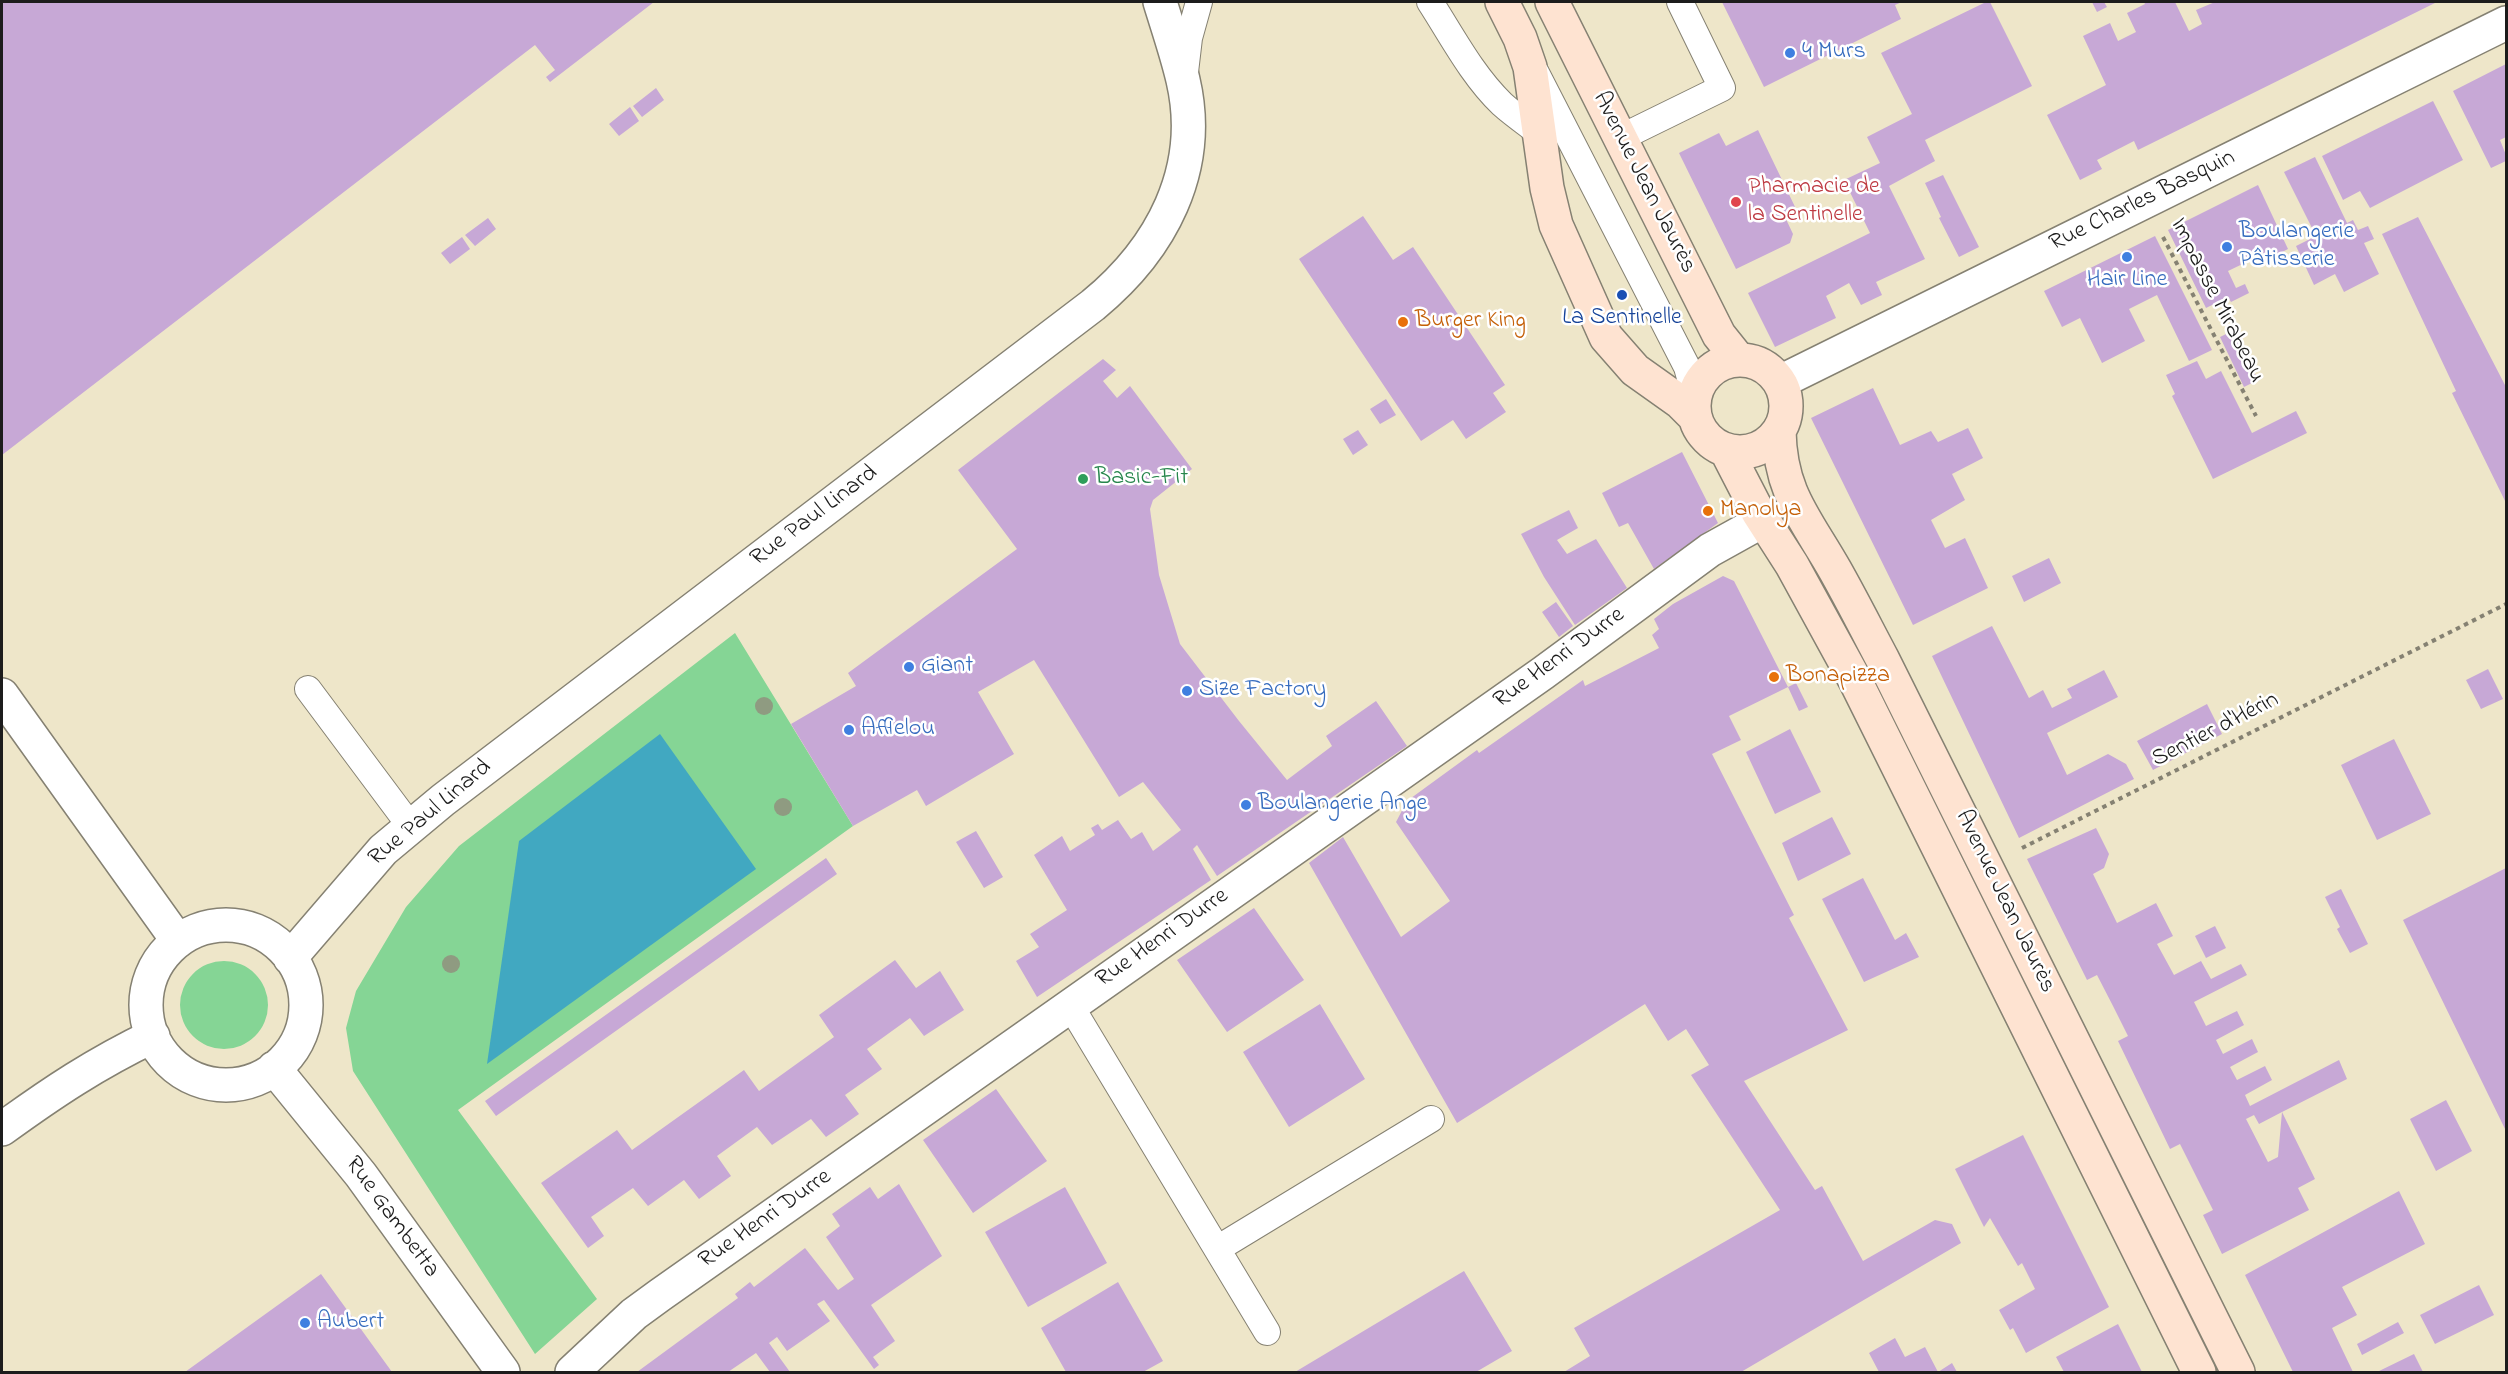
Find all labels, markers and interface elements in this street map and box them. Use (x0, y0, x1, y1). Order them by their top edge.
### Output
place label: 4 Murs (1802, 39, 1866, 67)
marker: 4 Murs (1783, 46, 1797, 60)
street label: Avenue Jean Jaurès (1585, 87, 1701, 279)
street label: Rue Charles Basquin (2046, 145, 2240, 259)
place label: Pharmacie de la Sentinelle (1748, 174, 1880, 230)
marker: Pharmacie de la Sentinelle (1729, 195, 1743, 209)
street label: Impasse Mirabeau (2162, 214, 2270, 388)
place label: Boulangerie Pâtisserie (2239, 219, 2354, 275)
marker: Boulangerie Pâtisserie (2220, 240, 2234, 254)
marker: Hair Line (2120, 250, 2134, 264)
place label: Hair Line (2087, 267, 2167, 295)
marker: La Sentinelle (1615, 288, 1629, 302)
place label: La Sentinelle (1562, 305, 1682, 333)
place label: Burger King (1415, 308, 1526, 336)
marker: Burger King (1396, 315, 1410, 329)
street label: Rue Paul Linard (746, 460, 884, 574)
place label: Basic-Fit (1095, 465, 1188, 493)
marker: Basic-Fit (1076, 472, 1090, 486)
place label: Manolya (1720, 497, 1801, 525)
marker: Manolya (1701, 504, 1715, 518)
street label: Rue Henri Durre (1489, 602, 1631, 716)
place label: Giant (921, 653, 973, 681)
marker: Giant (902, 660, 916, 674)
place label: Bonapizza (1786, 663, 1890, 691)
marker: Bonapizza (1767, 670, 1781, 684)
place label: Size Factory (1199, 677, 1326, 705)
marker: Size Factory (1180, 684, 1194, 698)
street label: Sentier d'Hérin (2148, 687, 2284, 775)
place label: Afflelou (861, 716, 935, 744)
marker: Afflelou (842, 723, 856, 737)
street label: Rue Paul Linard (364, 754, 498, 874)
place label: Boulangerie Ange (1258, 791, 1427, 819)
marker: Boulangerie Ange (1239, 798, 1253, 812)
street label: Avenue Jean Jaurès (1947, 806, 2061, 998)
street label: Rue Henri Durre (1091, 883, 1235, 995)
street label: Rue Gambetta (337, 1152, 445, 1284)
street label: Rue Henri Durre (694, 1164, 838, 1276)
place label: Aubert (317, 1309, 384, 1337)
marker: Aubert (298, 1316, 312, 1330)

